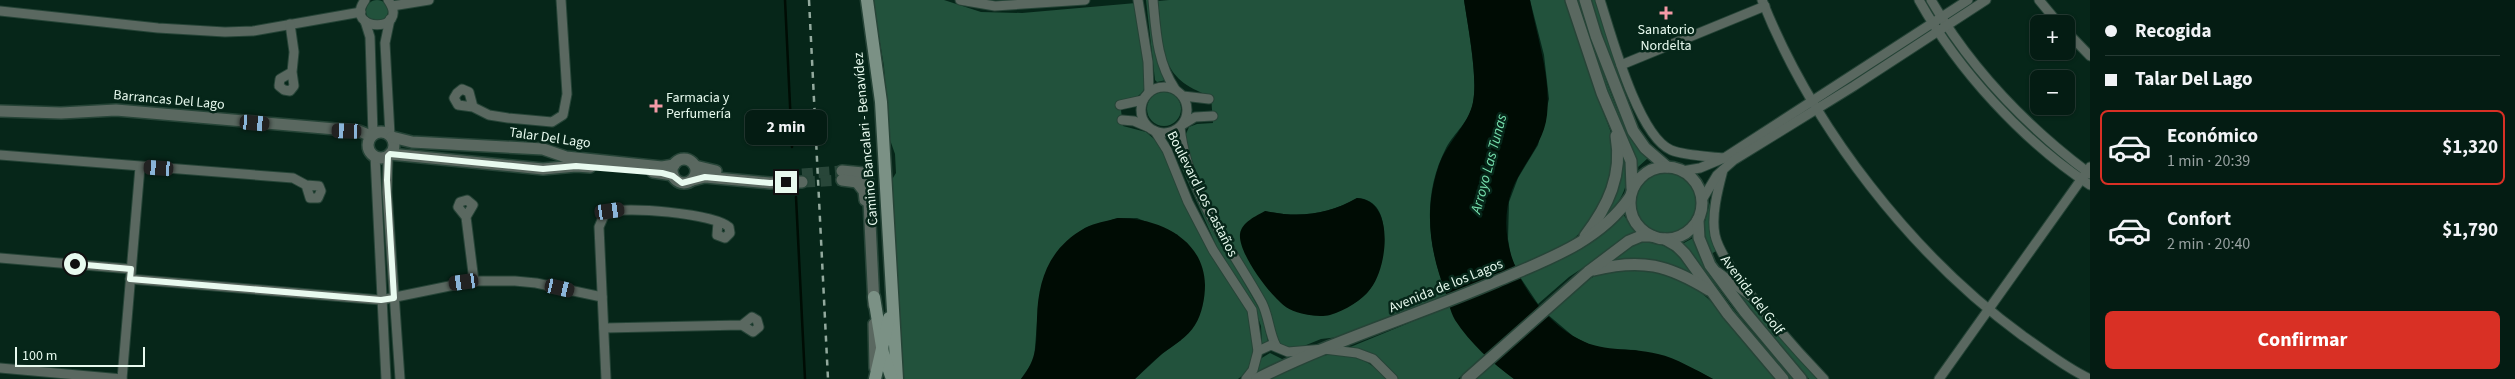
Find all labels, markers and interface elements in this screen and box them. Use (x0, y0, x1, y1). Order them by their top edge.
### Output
marker: Sanatorio Nordelta (1659, 6, 1673, 20)
map controls (2030, 15, 2075, 115)
button: + (2030, 15, 2075, 60)
text: Recogida (2135, 18, 2212, 45)
place label: Sanatorio Nordelta (1637, 20, 1695, 56)
street label: Camino Bancalari - Benavídez (848, 52, 884, 226)
text: Talar Del Lago (2135, 66, 2253, 93)
button: − (2030, 70, 2075, 115)
street label: Barrancas Del Lago (113, 85, 225, 115)
place label: Farmacia y Perfumería (666, 88, 731, 124)
marker: Farmacia y Perfumería (650, 100, 662, 112)
callout: 2 min (745, 110, 827, 144)
water label: Arroyo Las Tunas (1465, 112, 1512, 217)
car (239, 114, 270, 132)
text: 2 min (767, 116, 805, 138)
street label: Talar Del Lago (508, 122, 592, 154)
car (331, 123, 362, 139)
text: Económico (2167, 123, 2258, 150)
icon: car (2107, 125, 2152, 170)
street label: Boulevard Los Castaños (1162, 128, 1242, 260)
text: $1,320 (2442, 134, 2498, 161)
text: 1 min · 20:39 (2167, 150, 2250, 172)
car (143, 159, 174, 177)
route end (775, 171, 797, 193)
car (594, 201, 625, 221)
text: Confort (2167, 206, 2231, 233)
icon: car (2107, 208, 2152, 253)
text: $1,790 (2442, 217, 2498, 244)
text: 2 min · 20:40 (2167, 233, 2250, 255)
street label: Avenida del Golf (1716, 251, 1789, 340)
route start (64, 253, 86, 275)
street label: Avenida de los Lagos (1386, 254, 1506, 318)
car (448, 272, 479, 292)
car (543, 277, 576, 299)
button: Confirmar (2105, 311, 2500, 369)
scale bar (15, 344, 145, 367)
text: 100 m (22, 346, 57, 366)

